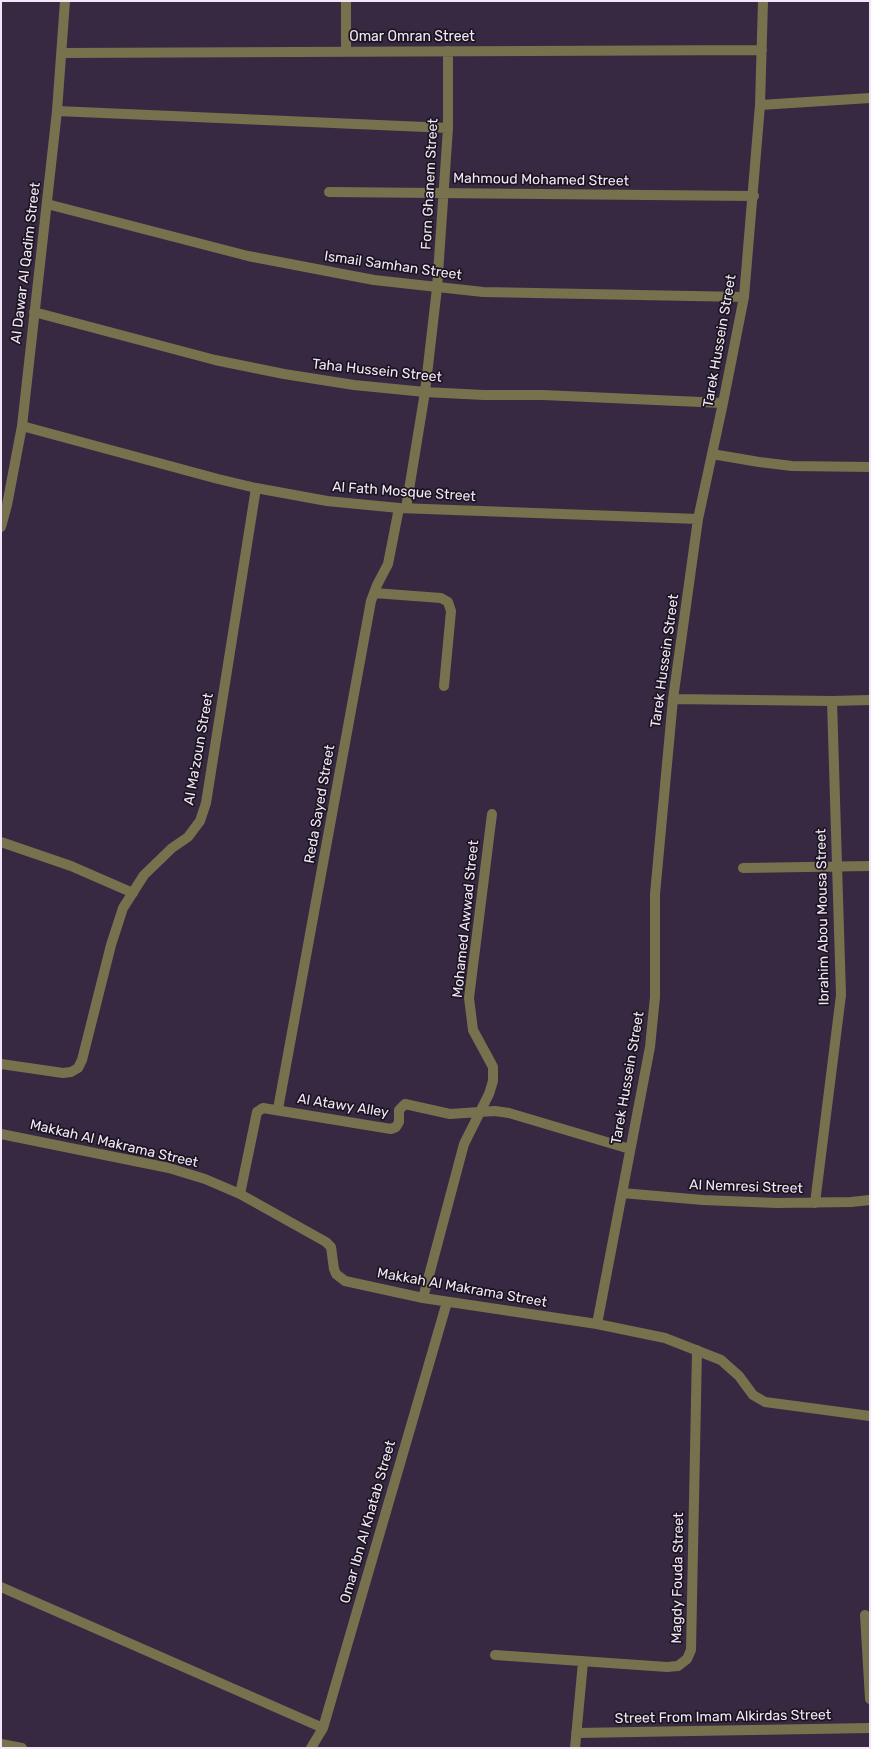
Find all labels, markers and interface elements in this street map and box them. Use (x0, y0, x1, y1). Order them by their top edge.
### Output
street label: Omar Omran Street (349, 29, 475, 45)
street label: Forn Ghanem Street (418, 118, 442, 250)
street label: Mahmoud Mohamed Street (453, 170, 629, 190)
street label: Al Dawar Al Qadim Street (8, 181, 44, 345)
street label: Ismail Samhan Street (323, 248, 463, 284)
street label: Tarek Hussein Street (700, 273, 740, 409)
street label: Taha Hussein Street (311, 356, 443, 386)
street label: Al Fath Mosque Street (332, 479, 476, 505)
street label: Tarek Hussein Street (647, 593, 683, 729)
street label: Al Ma'zoun Street (181, 692, 217, 806)
street label: Reda Sayed Street (301, 743, 339, 865)
street label: Ibrahim Abou Mousa Street (813, 828, 833, 1006)
street label: Mohamed Awwad Street (449, 839, 483, 999)
street label: Tarek Hussein Street (608, 1010, 648, 1146)
street label: Al Atawy Alley (296, 1090, 390, 1122)
street label: Makkah Al Makrama Street (28, 1116, 200, 1172)
street label: Al Nemresi Street (689, 1177, 803, 1197)
street label: Makkah Al Makrama Street (376, 1265, 548, 1311)
street label: Omar Ibn Al Khatab Street (337, 1439, 399, 1605)
street label: Magdy Fouda Street (668, 1512, 688, 1644)
street label: Street From Imam Alkirdas Street (615, 1707, 831, 1727)

